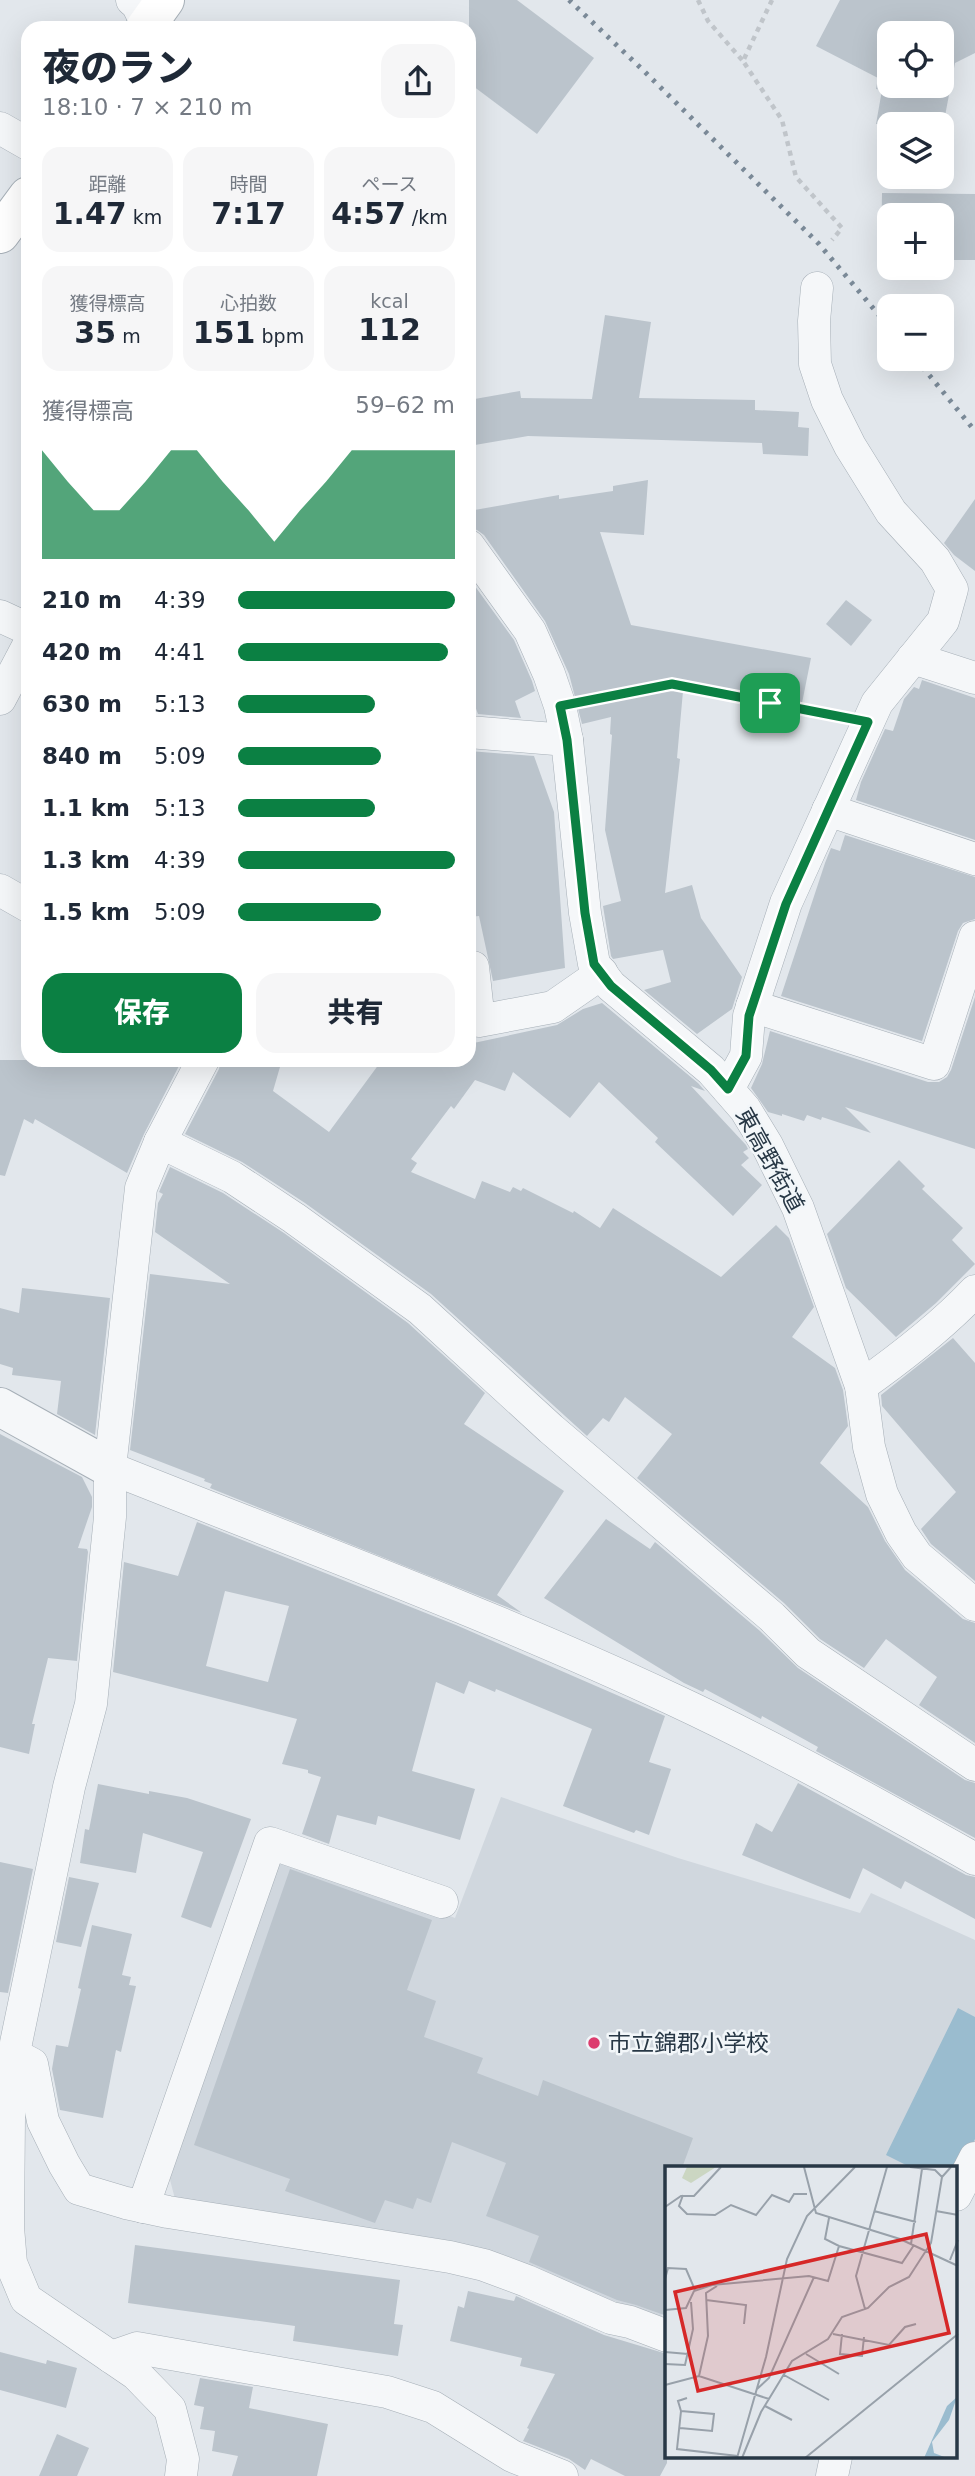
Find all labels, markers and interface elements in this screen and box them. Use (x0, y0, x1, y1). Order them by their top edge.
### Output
map controls (877, 21, 954, 371)
button: locate (877, 21, 954, 98)
button: share (381, 44, 455, 118)
text: 夜のラン (42, 46, 194, 90)
text: 18:10 · 7 × 210 m (42, 94, 252, 120)
button: layers (877, 112, 954, 189)
text: 距離 (88, 173, 127, 195)
text: 時間 (229, 173, 268, 195)
text: ペース (361, 173, 418, 195)
text: 1.47 (53, 196, 127, 231)
text: 7:17 (211, 196, 286, 231)
text: 4:57 (331, 196, 406, 231)
button: + (877, 203, 954, 280)
text: km (127, 206, 162, 228)
text: /km (406, 206, 448, 228)
text: kcal (370, 290, 409, 312)
text: 獲得標高 (69, 292, 146, 314)
text: 心拍数 (220, 292, 277, 314)
button: − (877, 294, 954, 371)
text: 112 (358, 312, 421, 347)
text: 35 (74, 315, 116, 350)
text: 151 (193, 315, 255, 350)
text: m (116, 325, 141, 347)
text: bpm (255, 325, 304, 347)
text: 59–62 m (355, 392, 455, 418)
text: 獲得標高 (42, 398, 134, 424)
text: 210 m (42, 587, 122, 613)
text: 4:39 (154, 587, 206, 613)
text: 420 m (42, 639, 122, 665)
text: 4:41 (154, 639, 206, 665)
pin (740, 673, 800, 733)
icon: arrive (751, 684, 789, 722)
text: 630 m (42, 691, 122, 717)
text: 5:13 (154, 691, 206, 717)
text: 840 m (42, 743, 122, 769)
text: 5:09 (154, 743, 206, 769)
text: 1.1 km (42, 795, 130, 821)
text: 5:13 (154, 795, 206, 821)
text: 1.3 km (42, 847, 130, 873)
text: 4:39 (154, 847, 206, 873)
text: 1.5 km (42, 899, 130, 925)
text: 5:09 (154, 899, 206, 925)
button: 保存 (42, 973, 242, 1053)
button: 共有 (256, 973, 455, 1053)
street label: 東高野街道 (731, 1103, 809, 1217)
place label: 市立錦郡小学校 (608, 2030, 769, 2056)
marker: 市立錦郡小学校 (586, 2035, 602, 2051)
inset map (665, 2166, 958, 2458)

